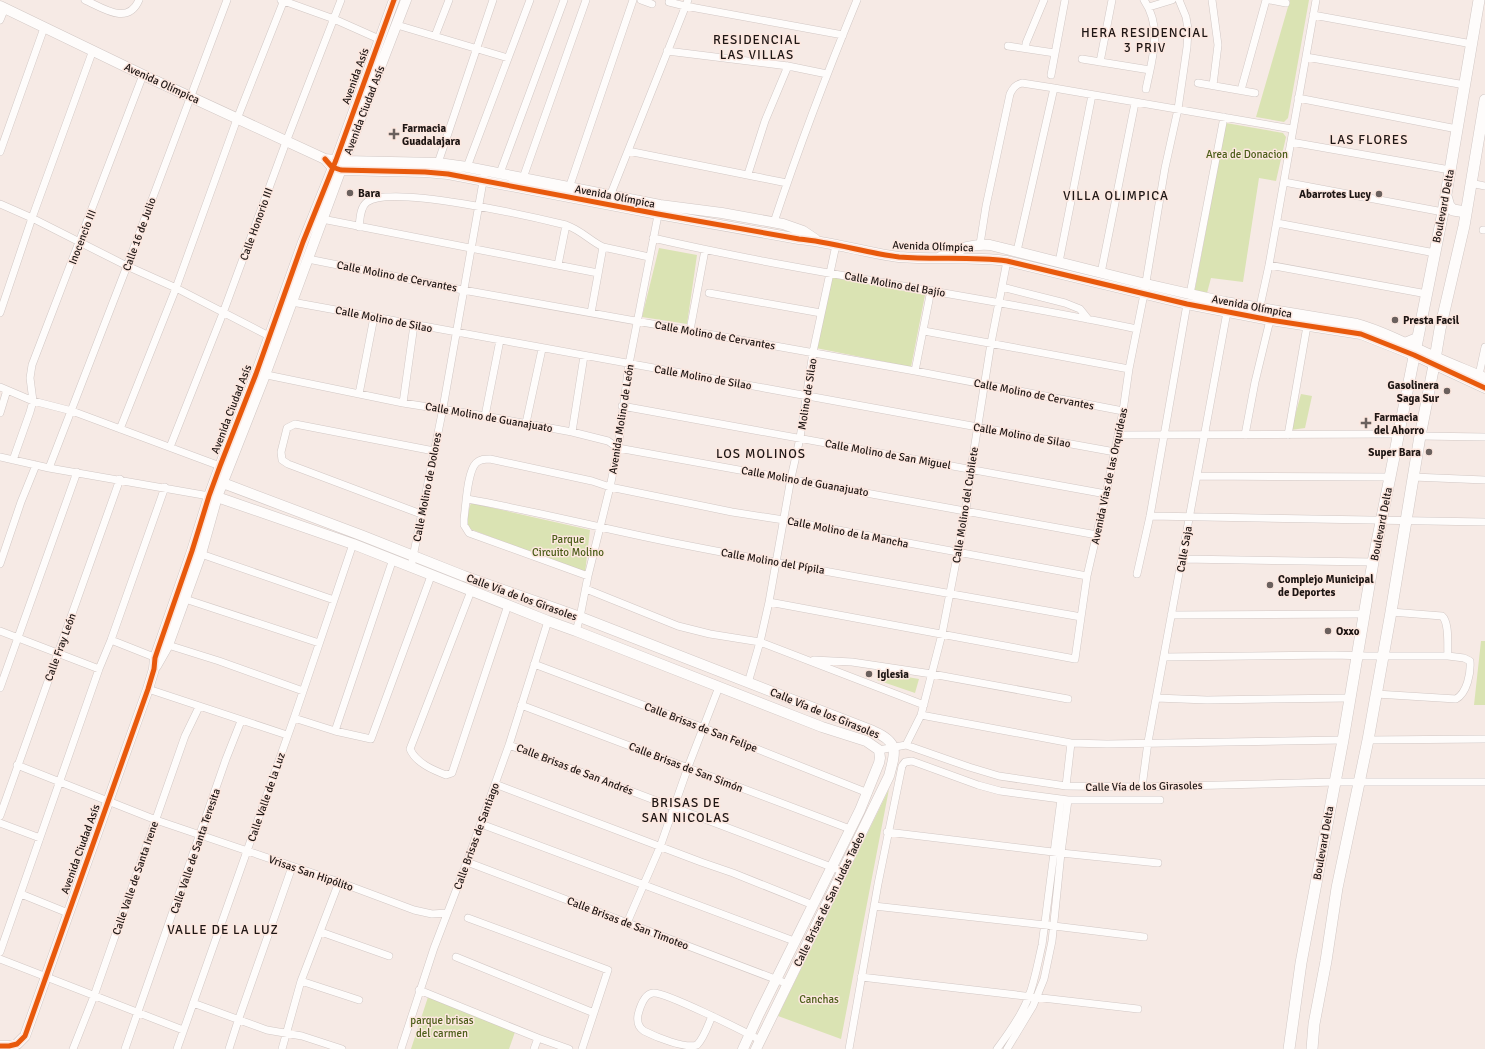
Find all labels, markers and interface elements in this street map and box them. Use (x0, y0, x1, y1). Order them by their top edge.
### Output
district label: HERA RESIDENCIAL 3 PRIV (1081, 25, 1209, 56)
district label: RESIDENCIAL LAS VILLAS (713, 32, 801, 63)
street label: Avenida Asís (339, 46, 372, 106)
street label: Avenida Olímpica (122, 60, 202, 107)
street label: Avenida Ciudad Asís (341, 64, 388, 157)
place label: Farmacia Guadalajara (402, 122, 461, 148)
marker: Farmacia Guadalajara (389, 129, 399, 139)
district label: LAS FLORES (1330, 132, 1408, 148)
park label: Area de Donacion (1206, 148, 1288, 161)
street label: Boulevard Delta (1430, 168, 1457, 244)
street label: Avenida Olímpica (574, 182, 657, 211)
street label: Calle Honorio III (237, 186, 276, 262)
place label: Bara (358, 187, 381, 200)
marker: Bara (345, 188, 355, 198)
district label: VILLA OLIMPICA (1063, 188, 1169, 204)
place label: Abarrotes Lucy (1299, 188, 1372, 201)
marker: Abarrotes Lucy (1374, 189, 1384, 199)
street label: Calle 16 de Julio (120, 195, 159, 273)
street label: Inocencio III (66, 208, 99, 266)
street label: Avenida Olímpica (892, 239, 974, 254)
street label: Calle Molino de Cervantes (336, 258, 458, 295)
street label: Calle Molino del Bajío (843, 269, 947, 300)
street label: Avenida Olímpica (1211, 292, 1294, 321)
street label: Calle Molino de Silao (334, 304, 434, 335)
place label: Presta Facil (1403, 314, 1460, 327)
marker: Presta Facil (1390, 315, 1400, 325)
street label: Calle Molino de Cervantes (654, 318, 776, 353)
street label: Molino de Silao (795, 357, 820, 431)
street label: Avenida Ciudad Asís (208, 363, 255, 456)
street label: Avenida Molino de León (606, 363, 637, 475)
street label: Calle Molino de Silao (653, 363, 753, 392)
street label: Calle Molino de Cervantes (973, 376, 1095, 413)
place label: Gasolinera Saga Sur (1388, 379, 1440, 405)
marker: Gasolinera Saga Sur (1442, 386, 1452, 396)
street label: Calle Molino de Guanajuato (424, 400, 554, 435)
street label: Avenida Vías de las Orquídeas (1089, 406, 1130, 546)
place label: Farmacia del Ahorro (1374, 411, 1425, 437)
marker: Farmacia del Ahorro (1361, 418, 1371, 428)
street label: Calle Molino de Silao (972, 421, 1072, 450)
street label: Calle Molino de Dolores (411, 431, 444, 543)
street label: Calle Molino de San Miguel (824, 437, 952, 472)
district label: LOS MOLINOS (716, 446, 806, 462)
street label: Calle Molino del Cubilete (950, 446, 981, 564)
place label: Super Bara (1368, 446, 1421, 459)
marker: Super Bara (1424, 447, 1434, 457)
street label: Calle Molino de Guanajuato (740, 464, 870, 499)
street label: Boulevard Delta (1368, 486, 1395, 562)
street label: Calle Molino de la Mancha (786, 514, 910, 551)
street label: Calle Saja (1174, 525, 1195, 573)
park label: Parque Circuito Molino (532, 533, 604, 559)
street label: Calle Molino del Pípila (720, 546, 826, 577)
street label: Calle Vía de los Girasoles (465, 571, 579, 624)
place label: Complejo Municipal de Deportes (1278, 573, 1374, 599)
marker: Complejo Municipal de Deportes (1265, 580, 1275, 590)
street label: Calle Fray León (42, 611, 79, 683)
place label: Oxxo (1336, 625, 1360, 638)
marker: Oxxo (1323, 626, 1333, 636)
place label: Iglesia (877, 668, 909, 681)
marker: Iglesia (864, 669, 874, 679)
street label: Calle Vía de los Girasoles (768, 686, 882, 741)
street label: Calle Brisas de San Felipe (643, 700, 759, 755)
street label: Calle Brisas de San Simón (627, 740, 745, 795)
street label: Calle Brisas de San Andrés (515, 741, 635, 798)
street label: Calle Valle de la Luz (245, 751, 288, 843)
street label: Calle Vía de los Girasoles (1085, 779, 1203, 794)
street label: Calle Brisas de Santiago (451, 781, 502, 892)
street label: Calle Valle de Santa Teresita (168, 786, 223, 916)
district label: BRISAS DE SAN NICOLAS (642, 795, 730, 826)
street label: Avenida Ciudad Asís (58, 802, 103, 896)
street label: Boulevard Delta (1311, 805, 1336, 881)
street label: Calle Valle de Santa Irene (110, 820, 161, 937)
street label: Calle Brisas de San Judas Tadeo (791, 829, 868, 969)
street label: Vrisas San Hipólito (267, 853, 355, 894)
street label: Calle Brisas de San Timoteo (565, 894, 691, 953)
district label: VALLE DE LA LUZ (167, 922, 279, 938)
park label: Canchas (799, 993, 839, 1006)
park label: parque brisas del carmen (410, 1014, 474, 1040)

